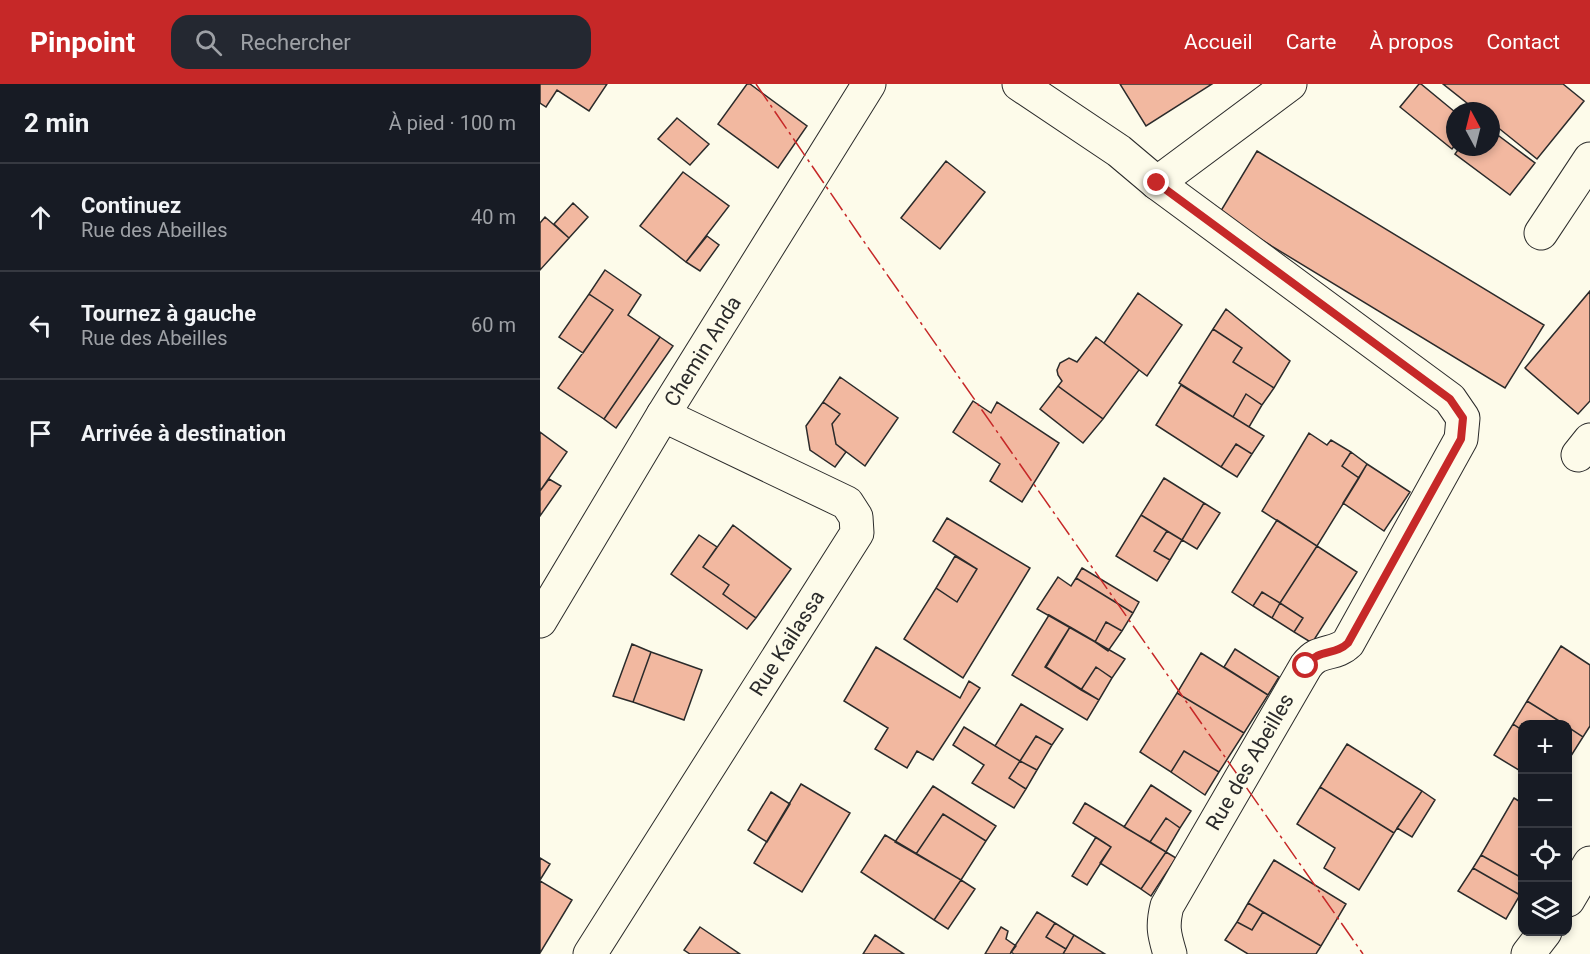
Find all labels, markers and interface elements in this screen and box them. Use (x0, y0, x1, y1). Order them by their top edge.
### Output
search box (171, 15, 591, 69)
text: Pinpoint (30, 26, 135, 59)
icon: search (192, 26, 225, 59)
text: Rechercher (240, 30, 351, 55)
text: Accueil (1184, 30, 1253, 54)
text: Carte (1286, 30, 1336, 54)
text: À propos (1369, 30, 1454, 54)
text: Contact (1487, 30, 1560, 54)
north arrow (1446, 102, 1500, 156)
text: 2 min (24, 108, 89, 138)
text: À pied · 100 m (389, 111, 516, 135)
route end (1143, 169, 1169, 195)
text: Continuez (81, 193, 181, 218)
icon: ahead (24, 201, 57, 234)
text: 40 m (471, 205, 516, 229)
text: Rue des Abeilles (81, 218, 227, 242)
street label: Chemin Anda (659, 292, 746, 411)
text: Tournez à gauche (81, 301, 256, 326)
icon: left (24, 309, 57, 342)
text: 60 m (471, 313, 516, 337)
text: Rue des Abeilles (81, 326, 227, 350)
icon: arrive (24, 417, 57, 450)
text: Arrivée à destination (81, 421, 286, 446)
street label: Rue Kailassa (745, 586, 829, 700)
route start (1292, 652, 1318, 678)
street label: Rue des Abeilles (1201, 689, 1299, 835)
map controls (1518, 720, 1572, 936)
button: + (1518, 720, 1572, 774)
button: − (1518, 774, 1572, 828)
button: locate (1518, 828, 1572, 882)
button: layers (1518, 882, 1572, 936)

